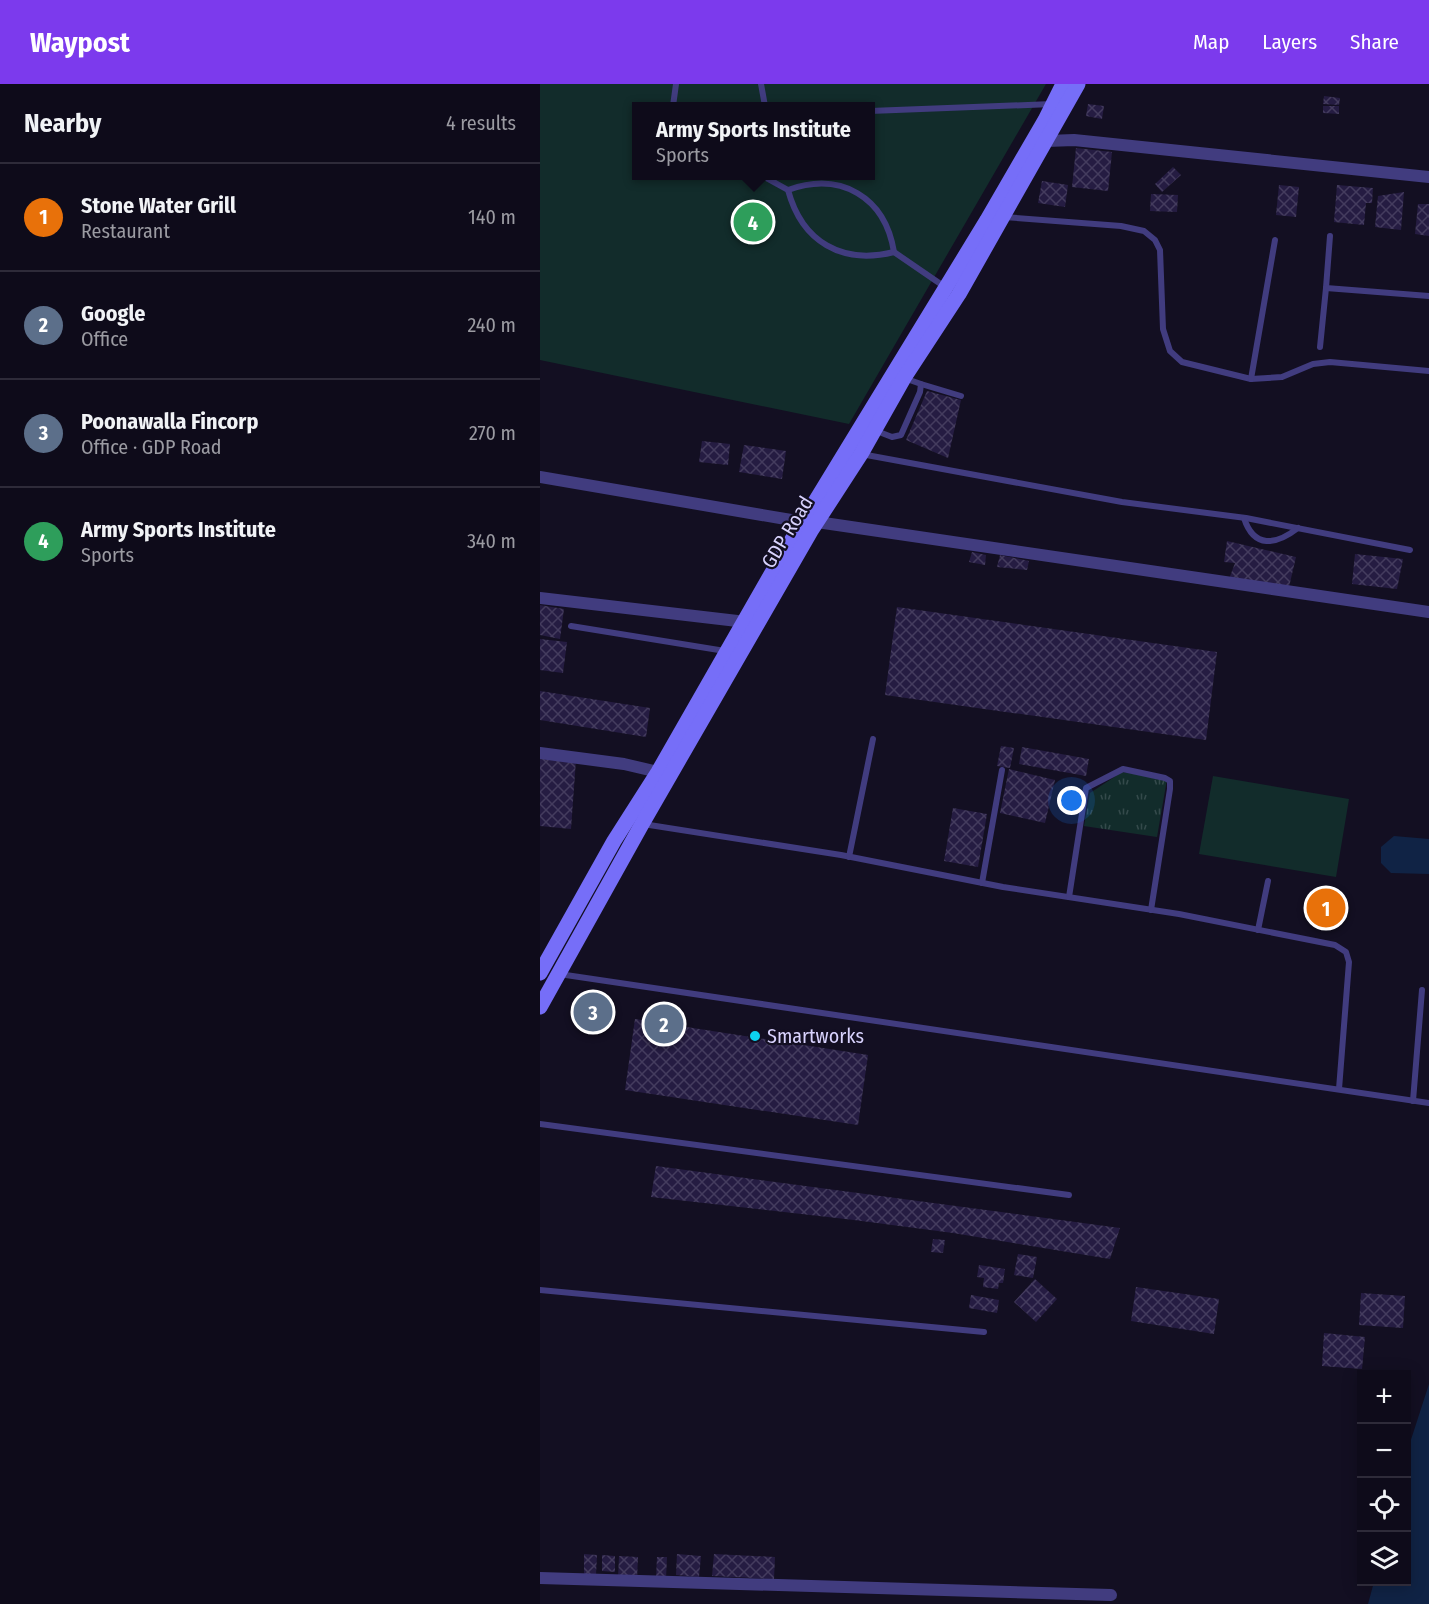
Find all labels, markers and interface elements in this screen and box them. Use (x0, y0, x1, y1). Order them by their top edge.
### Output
text: Waypost (30, 26, 130, 59)
text: Map (1193, 29, 1229, 55)
text: Layers (1262, 29, 1317, 55)
text: Share (1350, 29, 1399, 55)
popup (632, 102, 875, 180)
text: Nearby (24, 108, 101, 139)
text: 4 results (446, 111, 516, 135)
text: Army Sports Institute (656, 116, 851, 143)
text: Sports (656, 143, 709, 167)
text: Stone Water Grill (81, 192, 236, 219)
pin: 4 (734, 200, 772, 244)
text: 1 (39, 205, 48, 229)
text: 140 m (468, 205, 516, 229)
text: Restaurant (81, 219, 170, 243)
text: Google (81, 300, 145, 327)
text: 2 (39, 313, 48, 337)
text: 240 m (467, 313, 516, 337)
text: Office (81, 327, 128, 351)
text: Poonawalla Fincorp (81, 408, 258, 435)
text: 3 (39, 421, 48, 445)
text: 270 m (469, 421, 516, 445)
text: Office · GDP Road (81, 435, 222, 459)
street label: GDP Road (756, 492, 818, 572)
text: Army Sports Institute (81, 516, 276, 543)
text: 4 (38, 529, 49, 553)
text: 340 m (467, 529, 516, 553)
text: Sports (81, 543, 134, 567)
your location (1057, 786, 1086, 815)
pin: 1 (1306, 886, 1346, 930)
pin: 3 (574, 990, 612, 1034)
pin: 2 (644, 1002, 684, 1046)
place label: Smartworks (767, 1024, 864, 1048)
marker: Smartworks (748, 1029, 762, 1043)
map controls (1357, 1370, 1411, 1586)
button: + (1357, 1370, 1411, 1424)
button: − (1357, 1424, 1411, 1478)
button: locate (1357, 1478, 1411, 1532)
button: layers (1357, 1532, 1411, 1586)

